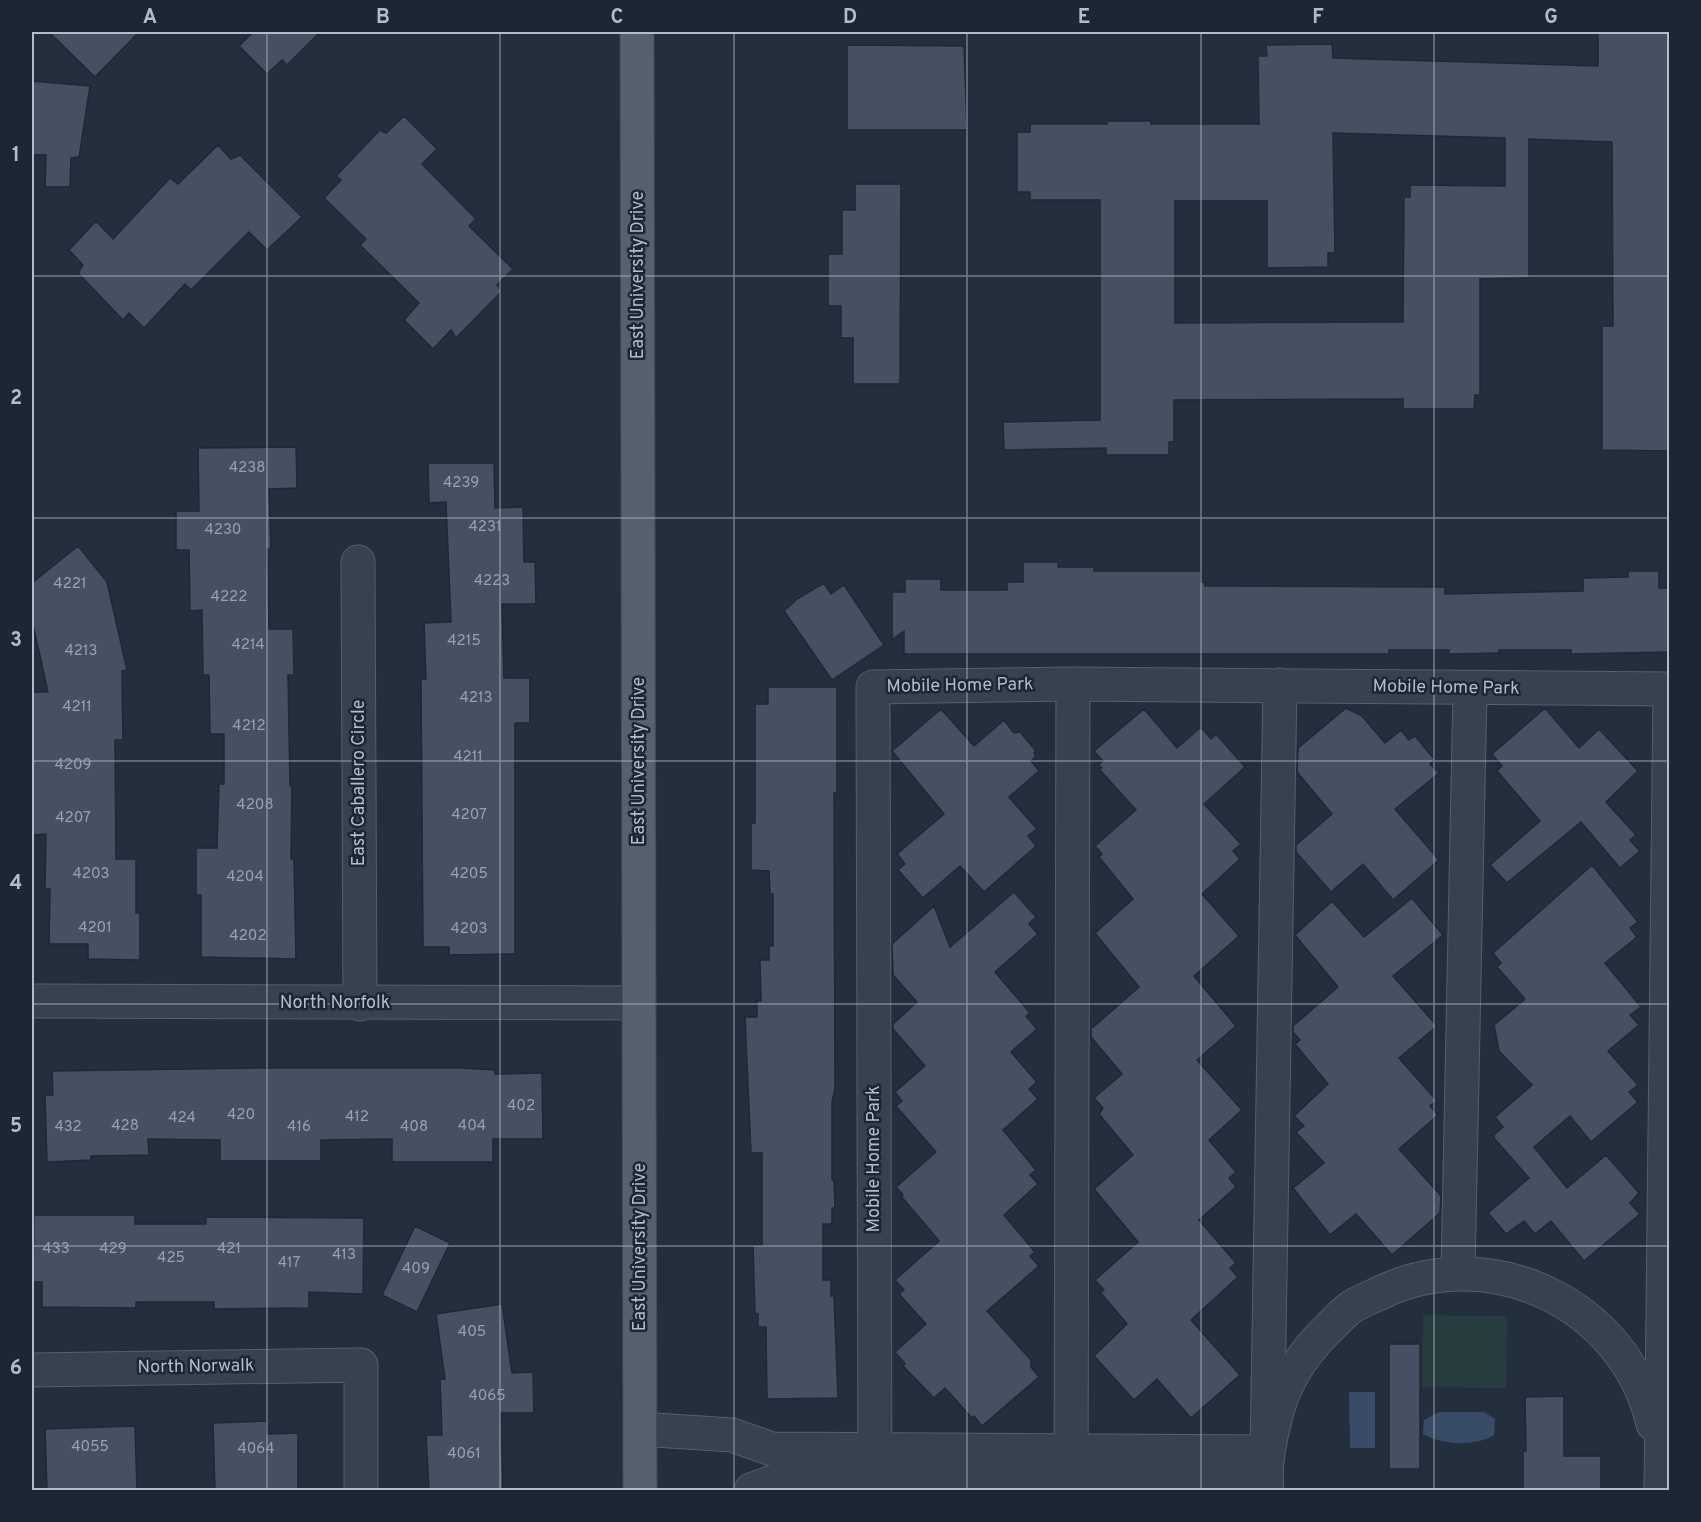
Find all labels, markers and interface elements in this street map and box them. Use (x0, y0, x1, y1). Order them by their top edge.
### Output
text: A (143, 5, 157, 31)
text: B (376, 5, 390, 31)
text: C (611, 5, 623, 31)
text: D (843, 5, 857, 31)
text: E (1078, 5, 1090, 31)
text: F (1312, 5, 1324, 31)
text: G (1544, 5, 1558, 31)
text: 1 (12, 143, 20, 169)
street label: East University Drive (627, 191, 650, 359)
text: 2 (10, 386, 22, 412)
house number: 4238 (229, 459, 265, 478)
house number: 4239 (443, 474, 479, 493)
house number: 4231 (468, 518, 502, 537)
house number: 4230 (204, 521, 242, 540)
house number: 4223 (474, 572, 510, 591)
house number: 4221 (53, 575, 87, 594)
house number: 4222 (211, 588, 247, 607)
text: 3 (10, 628, 22, 654)
house number: 4215 (447, 632, 481, 651)
house number: 4214 (231, 636, 265, 655)
house number: 4213 (64, 642, 98, 661)
street label: Mobile Home Park (886, 673, 1034, 699)
street label: Mobile Home Park (1372, 675, 1520, 701)
street label: East University Drive (628, 677, 651, 845)
house number: 4213 (459, 689, 493, 708)
house number: 4211 (62, 698, 92, 717)
street label: East Caballero Circle (348, 700, 371, 866)
house number: 4212 (232, 717, 266, 736)
house number: 4211 (453, 748, 483, 767)
house number: 4209 (54, 756, 92, 775)
house number: 4208 (236, 796, 274, 815)
house number: 4207 (451, 806, 487, 825)
house number: 4207 (55, 809, 91, 828)
house number: 4203 (72, 865, 110, 884)
house number: 4205 (450, 865, 488, 884)
house number: 4204 (226, 868, 264, 887)
text: 4 (10, 871, 22, 897)
house number: 4201 (78, 919, 112, 938)
house number: 4203 (450, 920, 488, 939)
house number: 4202 (229, 927, 267, 946)
street label: North Norfolk (280, 992, 390, 1015)
street label: Mobile Home Park (863, 1085, 886, 1233)
house number: 402 (507, 1097, 535, 1116)
house number: 420 (227, 1106, 255, 1125)
house number: 412 (345, 1108, 369, 1127)
house number: 424 (168, 1109, 196, 1128)
text: 5 (10, 1114, 22, 1140)
house number: 428 (111, 1117, 139, 1136)
house number: 404 (458, 1117, 486, 1136)
house number: 432 (54, 1118, 82, 1137)
house number: 416 (287, 1118, 311, 1137)
house number: 408 (400, 1118, 428, 1137)
street label: East University Drive (629, 1163, 652, 1331)
house number: 433 (42, 1240, 70, 1259)
house number: 429 (99, 1240, 127, 1259)
house number: 421 (217, 1240, 241, 1259)
house number: 413 (332, 1246, 356, 1265)
house number: 425 (157, 1249, 185, 1268)
house number: 417 (278, 1254, 301, 1273)
house number: 409 (402, 1260, 430, 1279)
house number: 405 (458, 1323, 486, 1342)
street label: North Norwalk (137, 1354, 255, 1380)
text: 6 (10, 1356, 22, 1382)
house number: 4065 (468, 1387, 506, 1406)
house number: 4055 (71, 1438, 109, 1457)
house number: 4064 (237, 1440, 275, 1459)
house number: 4061 (447, 1445, 481, 1464)

